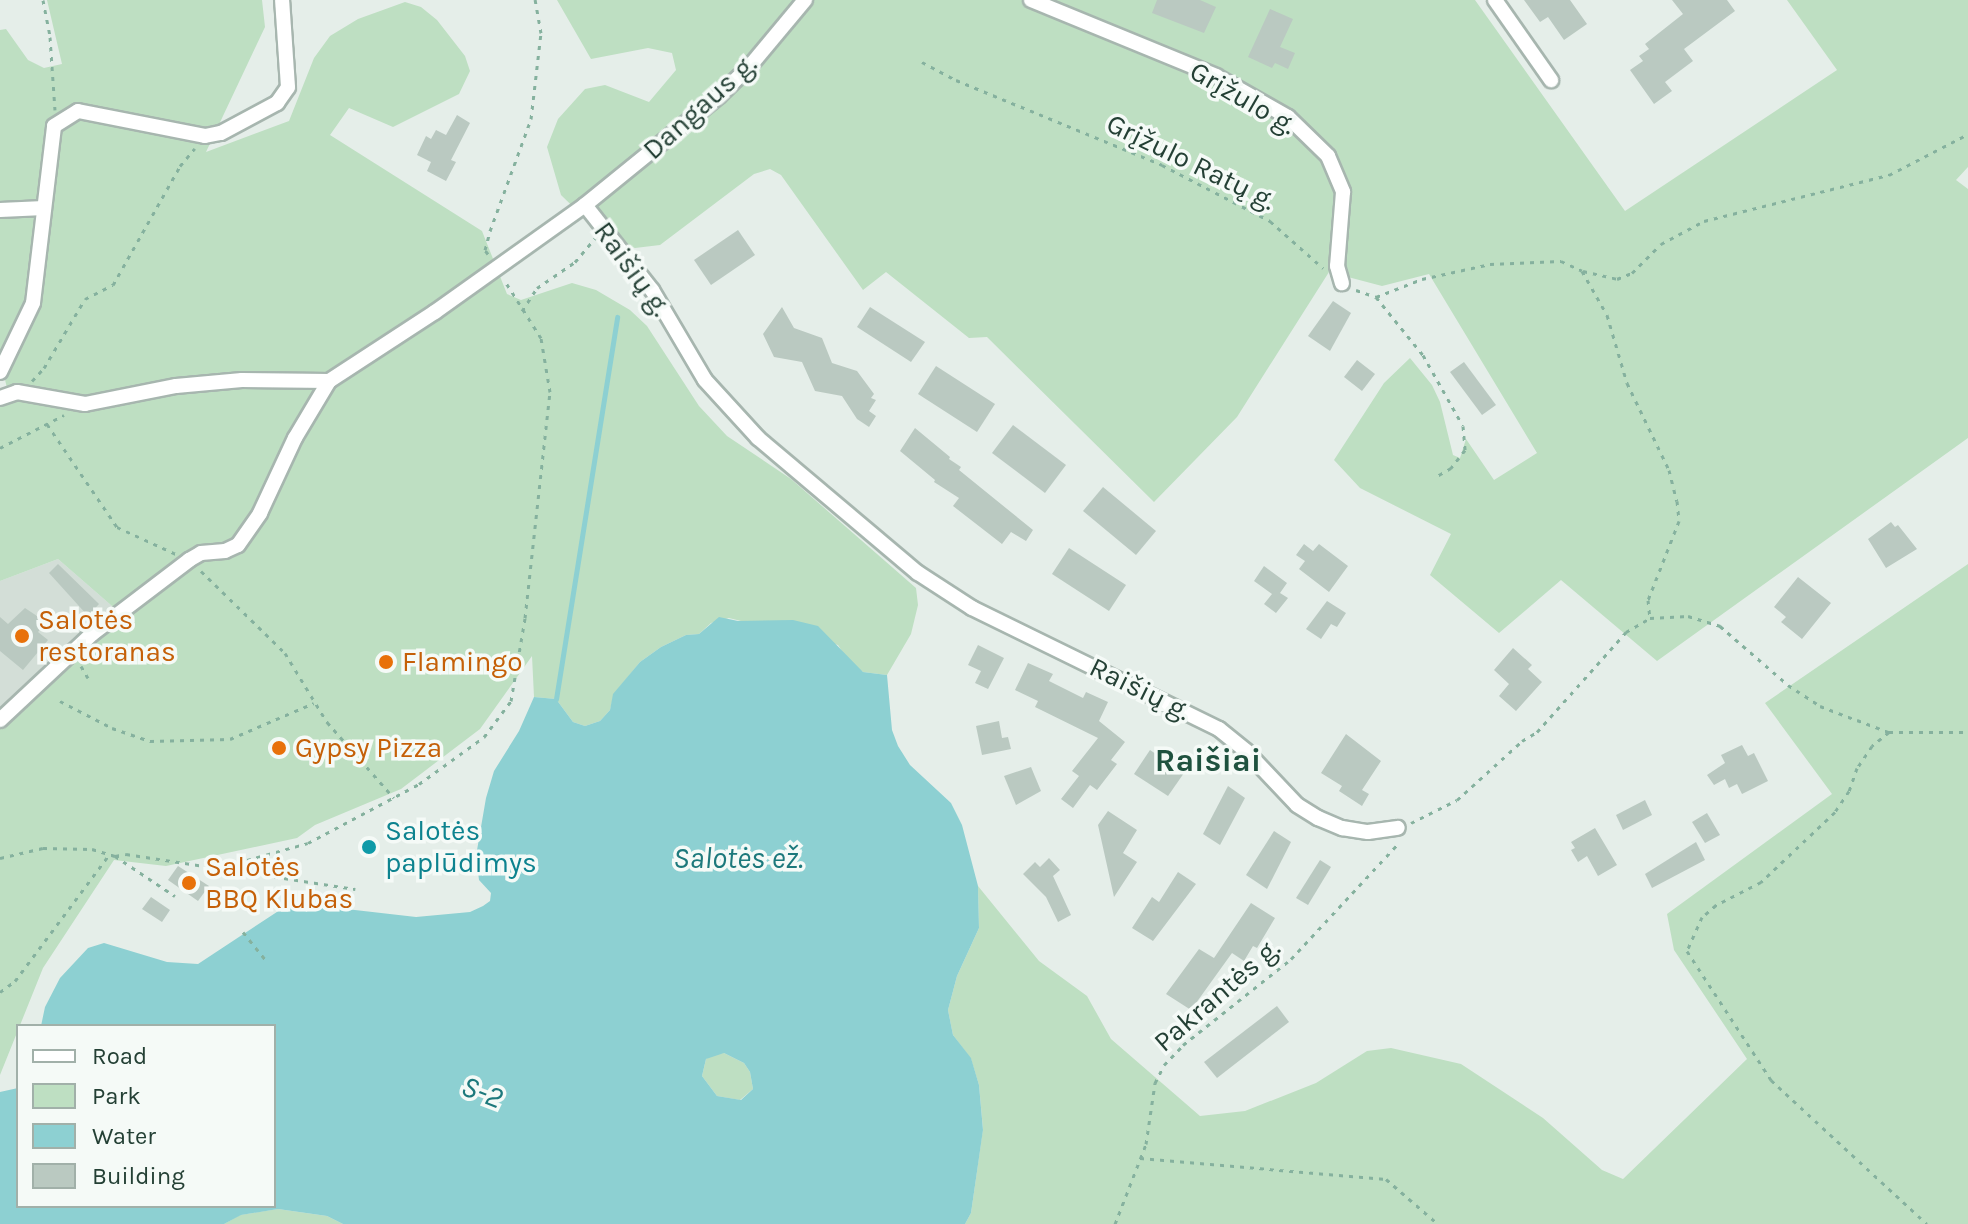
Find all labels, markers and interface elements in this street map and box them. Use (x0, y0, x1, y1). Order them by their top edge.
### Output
street label: Dangaus g. (636, 47, 764, 167)
street label: Grįžulo g. (1184, 54, 1302, 142)
street label: Grįžulo Ratų g. (1101, 107, 1281, 217)
street label: Raišių g. (587, 215, 677, 323)
place label: Salotės restoranas (38, 603, 176, 669)
marker: Salotės restoranas (13, 627, 31, 645)
place label: Flamingo (402, 645, 522, 679)
street label: Raišių g. (1084, 650, 1196, 728)
marker: Flamingo (377, 653, 395, 671)
place label: Gypsy Pizza (295, 731, 442, 765)
marker: Gypsy Pizza (270, 739, 288, 757)
district label: Raišiai (1155, 742, 1261, 780)
place label: Salotės paplūdimys (385, 814, 537, 880)
marker: Salotės paplūdimys (360, 838, 378, 856)
water label: Salotės ež. (673, 840, 803, 876)
place label: Salotės BBQ Klubas (205, 850, 353, 916)
marker: Salotės BBQ Klubas (180, 874, 198, 892)
street label: Pakrantės g. (1147, 931, 1287, 1059)
legend (16, 1024, 276, 1208)
text: Road (92, 1042, 147, 1070)
water label: S-2 (456, 1068, 508, 1116)
text: Park (92, 1082, 141, 1110)
text: Water (92, 1122, 156, 1150)
text: Building (92, 1162, 185, 1190)

